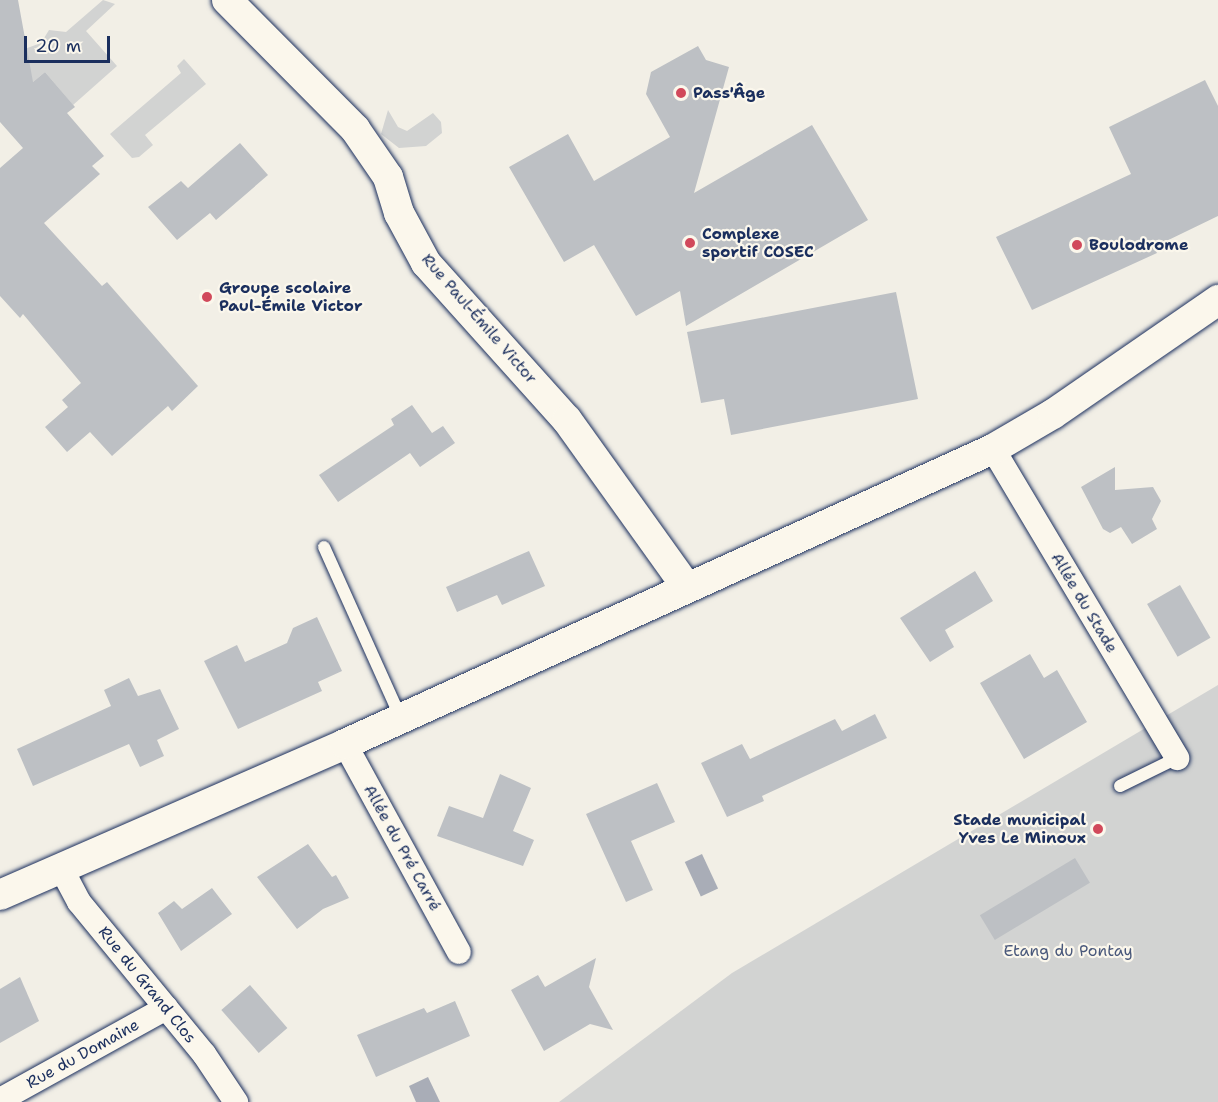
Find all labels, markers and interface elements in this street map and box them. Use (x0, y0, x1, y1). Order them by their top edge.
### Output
scale bar (27, 24, 112, 62)
text: 20 m (35, 34, 81, 58)
place label: Pass'Âge (693, 83, 765, 103)
marker: Pass'Âge (674, 86, 688, 100)
place label: Complexe sportif COSEC (702, 224, 814, 262)
place label: Boulodrome (1089, 235, 1189, 255)
marker: Complexe sportif COSEC (683, 236, 697, 250)
marker: Boulodrome (1070, 238, 1084, 252)
street label: Rue Paul-Émile Victor (417, 250, 541, 388)
place label: Groupe scolaire Paul-Émile Victor (219, 278, 362, 316)
marker: Groupe scolaire Paul-Émile Victor (200, 290, 214, 304)
street label: Allée du Stade (1047, 549, 1121, 657)
street label: Allée du Pré Carré (359, 782, 445, 914)
place label: Stade municipal Yves Le Minoux (953, 810, 1086, 848)
marker: Stade municipal Yves Le Minoux (1091, 822, 1105, 836)
street label: Rue du Grand Clos (94, 923, 200, 1047)
park label: Etang du Pontay (1003, 941, 1133, 961)
street label: Rue du Domaine (23, 1015, 143, 1093)

